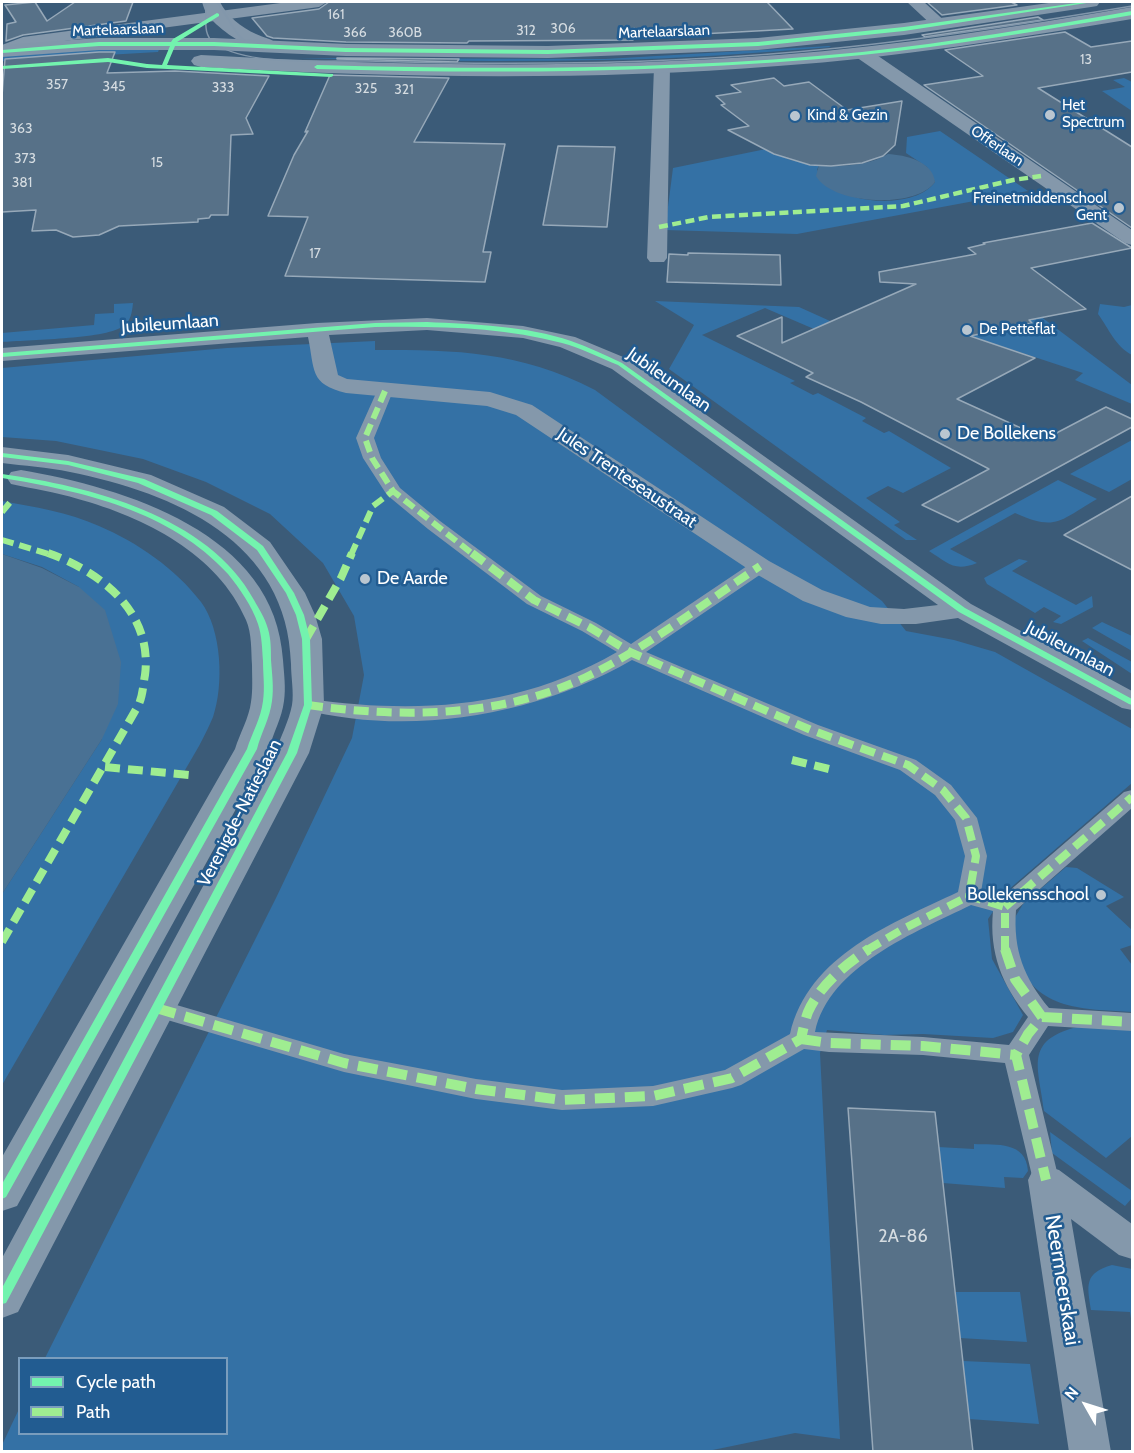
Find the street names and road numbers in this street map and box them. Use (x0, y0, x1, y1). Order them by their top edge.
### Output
street label: Martelaarslaan (72, 19, 164, 41)
street label: Martelaarslaan (618, 21, 710, 43)
street label: Offerlaan (967, 122, 1027, 170)
street label: Jubileumlaan (120, 310, 220, 338)
street label: Jubileumlaan (623, 343, 715, 417)
street label: Jules Trenteseaustraat (553, 423, 701, 533)
street label: Jubileumlaan (1022, 617, 1118, 681)
street label: Verenigde-Natieslaan (193, 736, 287, 890)
street label: Neermeerskaai (1039, 1213, 1085, 1347)

